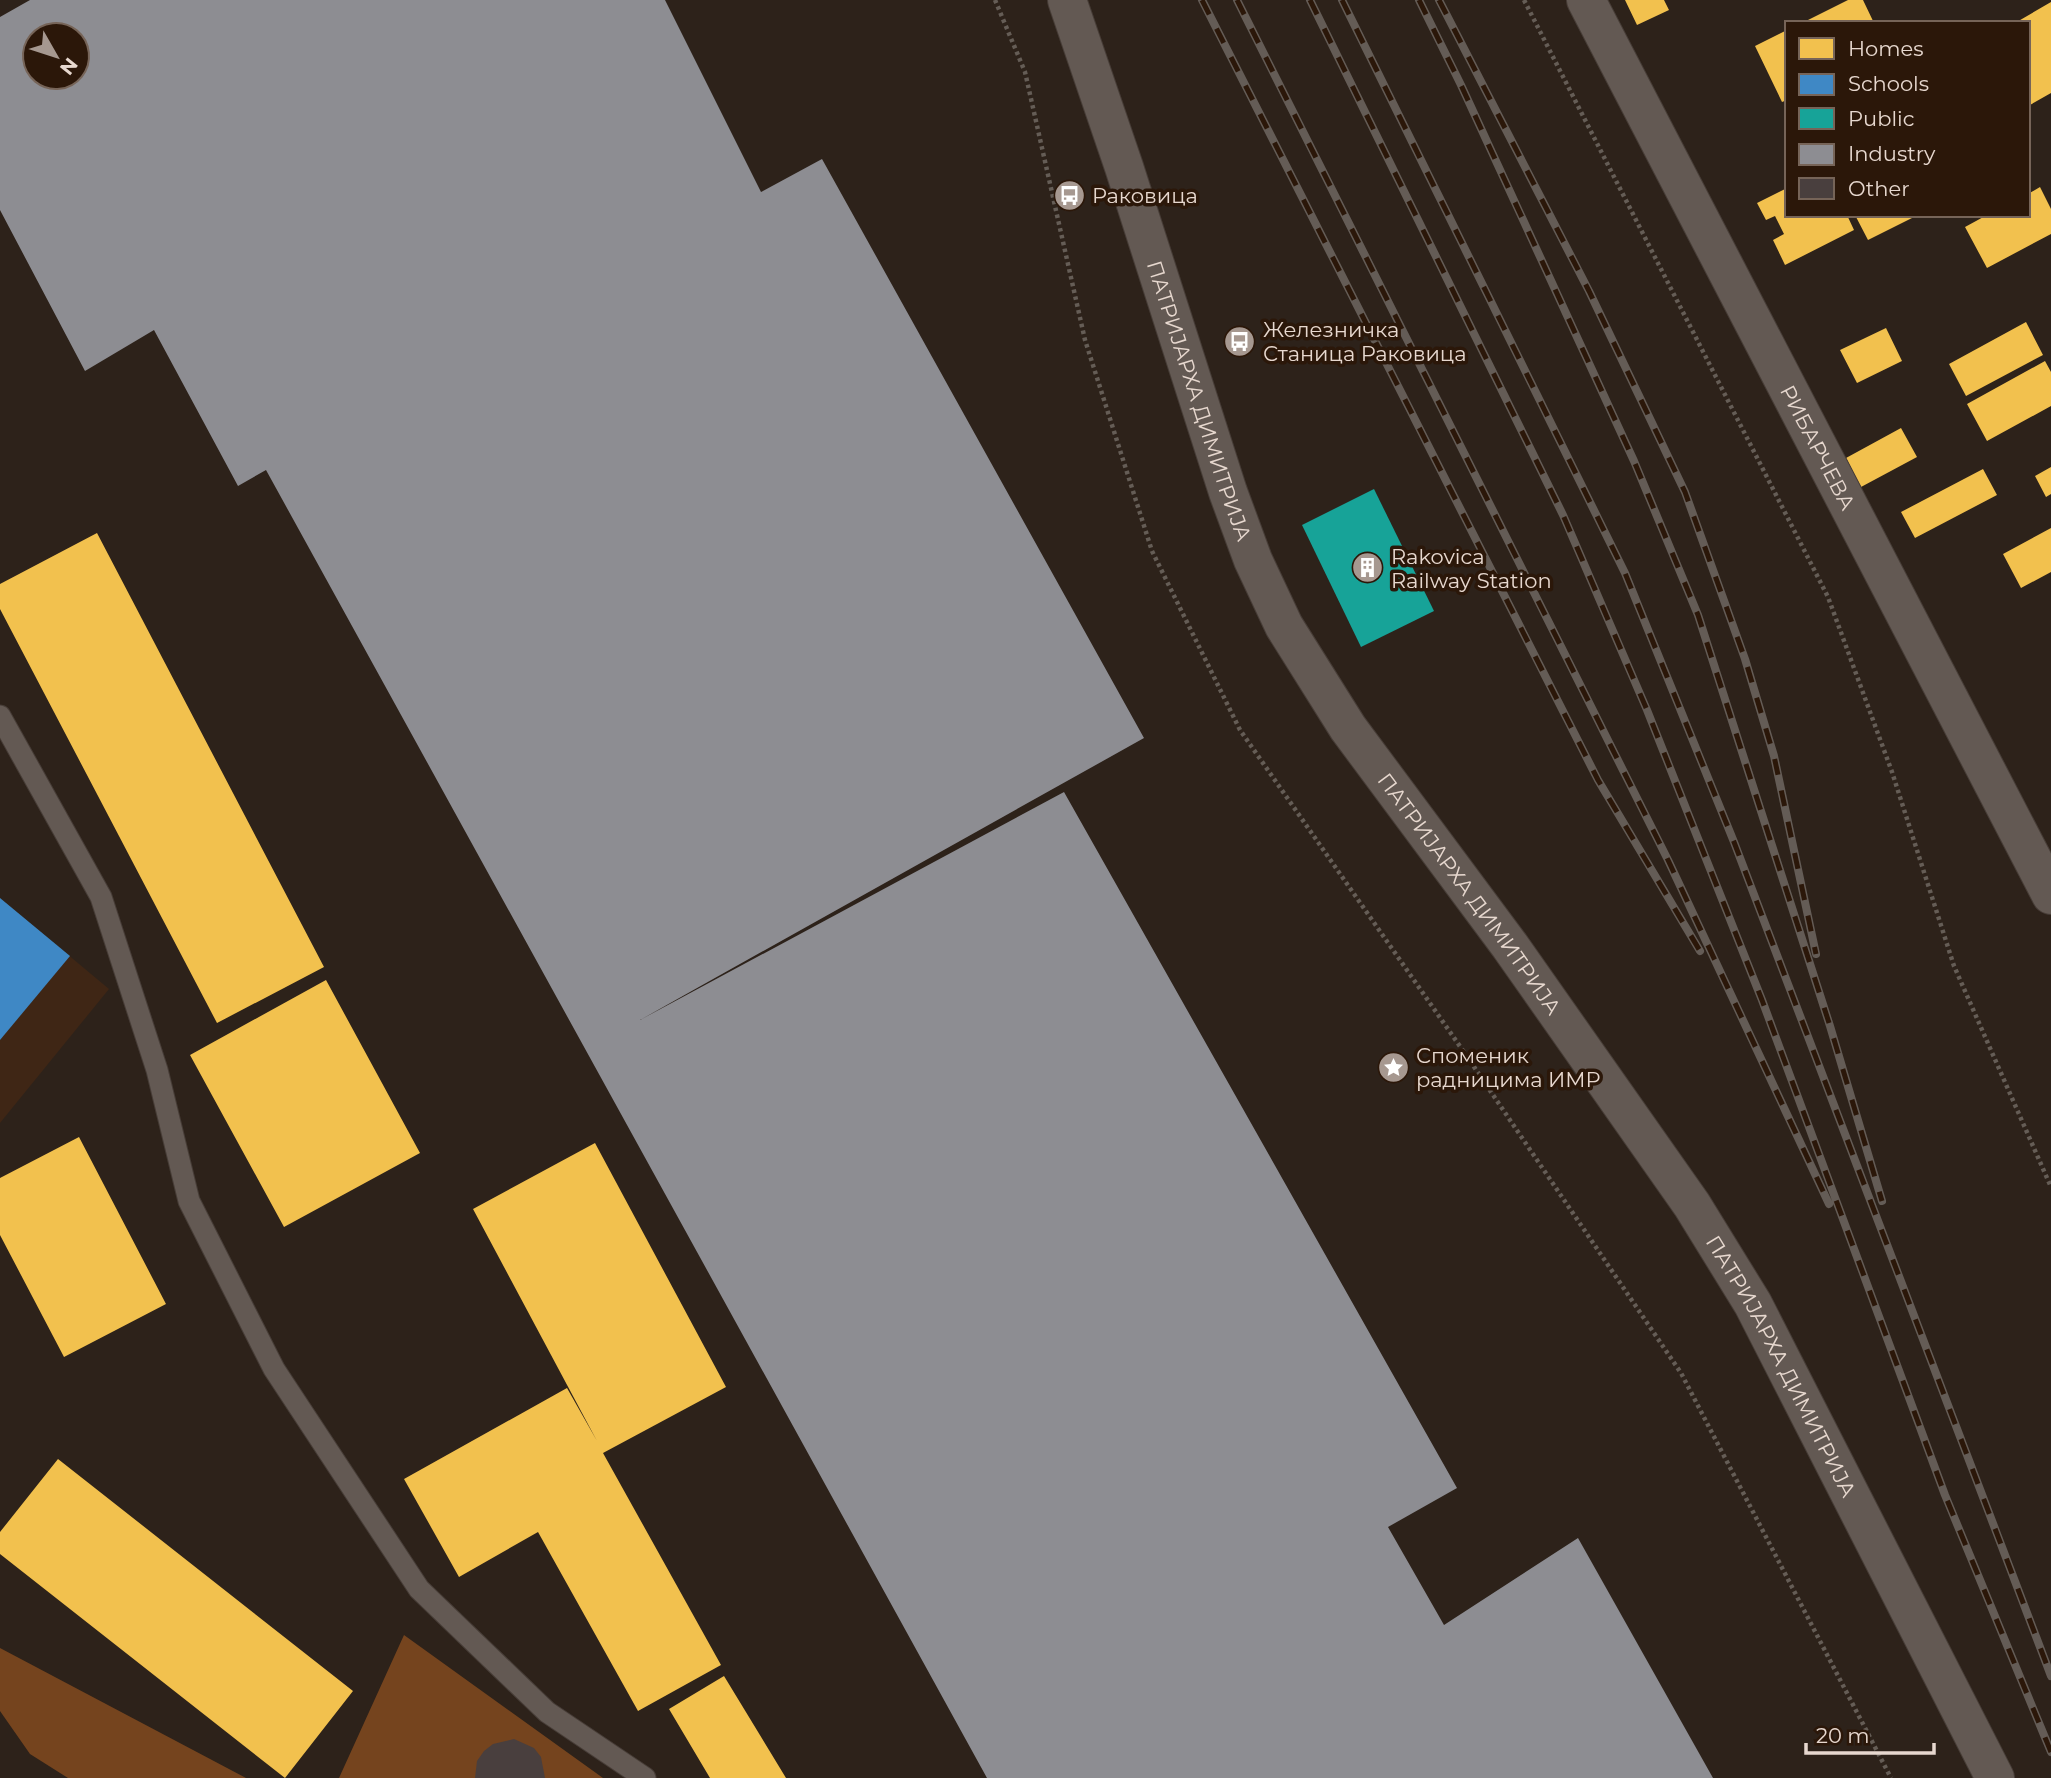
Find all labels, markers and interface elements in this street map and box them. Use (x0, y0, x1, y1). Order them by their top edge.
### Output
north arrow (21, 21, 91, 91)
legend (1785, 21, 2030, 217)
text: Homes (1848, 36, 1923, 61)
text: N (55, 53, 83, 80)
text: Schools (1848, 71, 1929, 96)
text: Public (1848, 106, 1915, 131)
text: Industry (1848, 141, 1936, 166)
text: Other (1848, 176, 1910, 201)
bus stop icon: Раковица (1052, 178, 1086, 212)
place label: Раковица (1092, 183, 1198, 208)
street label: ПАТРИЈАРХА ДИМИТРИЈА (1142, 257, 1258, 545)
place label: Железничка Станица Раковица (1263, 317, 1466, 366)
bus stop icon: Железничка Станица Раковица (1223, 324, 1257, 358)
street label: РИБАРЧЕВА (1776, 380, 1861, 514)
place label: Rakovica Railway Station (1391, 544, 1552, 593)
building icon: Rakovica Railway Station (1351, 551, 1385, 585)
street label: ПАТРИЈАРХА ДИМИТРИЈА (1373, 768, 1567, 1020)
place label: Споменик радницима ИМР (1416, 1043, 1600, 1092)
place icon: Споменик радницима ИМР (1376, 1050, 1410, 1084)
street label: ПАТРИЈАРХА ДИМИТРИЈА (1701, 1230, 1862, 1501)
scale bar (1806, 1712, 1934, 1756)
text: 20 m (1816, 1723, 1870, 1748)

